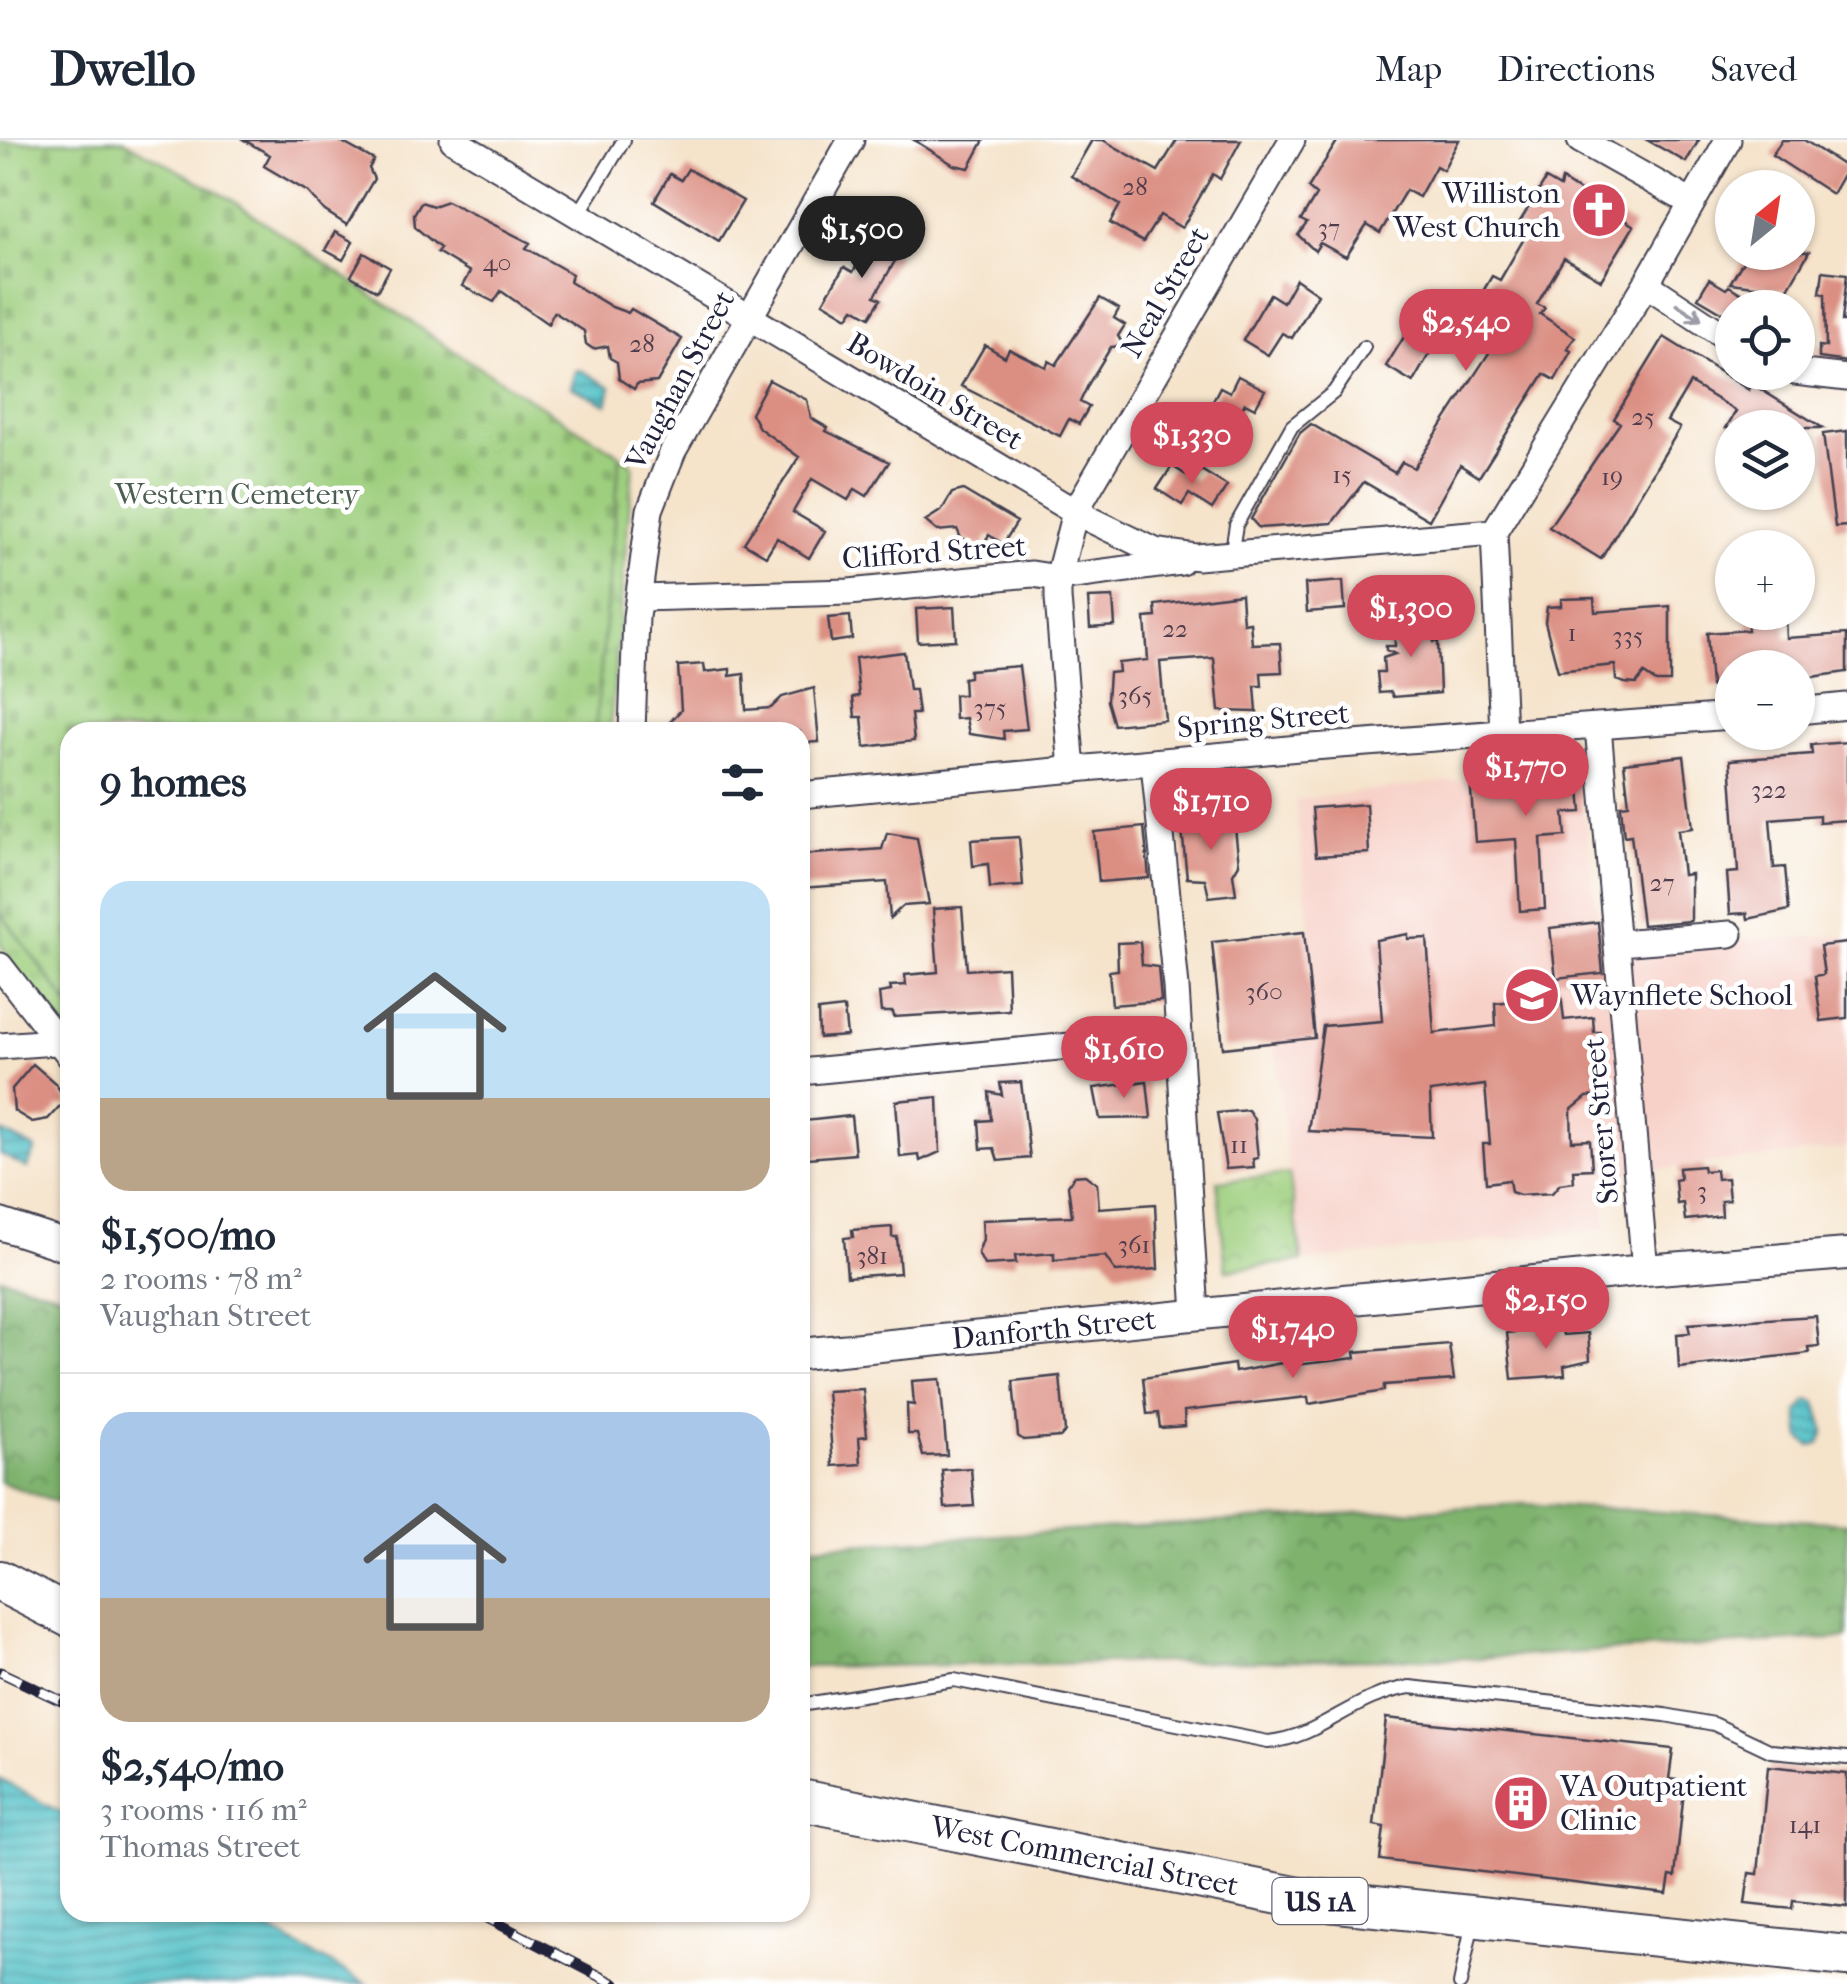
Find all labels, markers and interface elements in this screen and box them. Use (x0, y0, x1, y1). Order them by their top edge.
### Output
text: Dwello (50, 41, 196, 97)
text: Map (1375, 49, 1442, 90)
text: Directions (1497, 49, 1655, 90)
text: Saved (1710, 49, 1797, 90)
north arrow (1715, 170, 1815, 270)
map controls (1715, 170, 1815, 750)
house number: 28 (1122, 172, 1148, 201)
place label: Williston West Church (1392, 176, 1561, 245)
church icon: Williston West Church (1569, 180, 1629, 240)
pin: $1,500 (781, 196, 943, 281)
text: $1,500 (820, 210, 904, 247)
house number: 37 (1318, 213, 1340, 242)
street label: Neal Street (1114, 221, 1217, 364)
house number: 40 (483, 248, 511, 277)
street label: Vaughan Street (618, 284, 743, 477)
pin: $2,540 (1385, 289, 1547, 374)
button: locate (1715, 290, 1815, 390)
one-way arrow (1675, 302, 1703, 323)
text: $2,540 (1421, 303, 1511, 340)
street label: Bowdoin Street (841, 325, 1029, 458)
house number: 28 (629, 329, 655, 358)
pin: $1,330 (1111, 402, 1273, 487)
house number: 25 (1631, 402, 1655, 431)
button: layers (1715, 410, 1815, 510)
text: $1,330 (1152, 416, 1232, 453)
house number: 15 (1332, 460, 1352, 489)
house number: 19 (1601, 462, 1623, 491)
park label: Western Cemetery (114, 477, 360, 512)
street label: Clifford Street (841, 529, 1028, 576)
button: + (1715, 530, 1815, 630)
pin: $1,300 (1330, 575, 1492, 660)
text: $1,300 (1369, 589, 1453, 626)
house number: 22 (1162, 614, 1188, 643)
house number: 1 (1568, 618, 1576, 647)
house number: 335 (1612, 621, 1644, 650)
button: − (1715, 650, 1815, 750)
house number: 365 (1118, 681, 1152, 710)
house number: 375 (973, 693, 1007, 722)
street label: Spring Street (1176, 696, 1351, 745)
pin: $1,770 (1445, 734, 1607, 819)
text: $1,770 (1485, 748, 1567, 785)
icon: filters (715, 755, 770, 810)
text: 9 homes (100, 758, 247, 807)
pin: $1,710 (1130, 768, 1292, 853)
house number: 322 (1751, 775, 1787, 804)
text: $1,710 (1172, 782, 1250, 819)
house number: 27 (1650, 868, 1674, 897)
icon: home (345, 946, 525, 1126)
school or university icon: Waynflete School (1502, 965, 1562, 1025)
house number: 360 (1245, 977, 1283, 1006)
place label: Waynflete School (1570, 978, 1793, 1013)
pin: $1,610 (1043, 1016, 1205, 1101)
text: $1,610 (1083, 1030, 1165, 1067)
street label: Storer Street (1577, 1036, 1626, 1206)
house number: 11 (1230, 1130, 1248, 1159)
house number: 3 (1697, 1176, 1707, 1205)
text: $1,500/mo (100, 1211, 276, 1260)
house number: 361 (1118, 1230, 1150, 1259)
house number: 381 (856, 1241, 888, 1270)
text: 2 rooms · 78 m² (100, 1260, 302, 1297)
pin: $2,150 (1465, 1267, 1627, 1352)
text: $2,150 (1504, 1281, 1588, 1318)
pin: $1,740 (1212, 1296, 1374, 1381)
text: Vaughan Street (100, 1297, 311, 1334)
street label: Danforth Street (950, 1302, 1158, 1357)
text: $1,740 (1250, 1310, 1336, 1347)
icon: home (345, 1477, 525, 1657)
text: $2,540/mo (100, 1742, 284, 1791)
place label: VA Outpatient Clinic (1559, 1769, 1748, 1838)
building icon: VA Outpatient Clinic (1491, 1773, 1551, 1833)
text: 3 rooms · 116 m² (100, 1791, 307, 1828)
street label: West Commercial Street (927, 1809, 1242, 1904)
house number: 141 (1789, 1810, 1821, 1839)
text: Thomas Street (100, 1828, 301, 1865)
road number: US 1A (1272, 1878, 1368, 1924)

